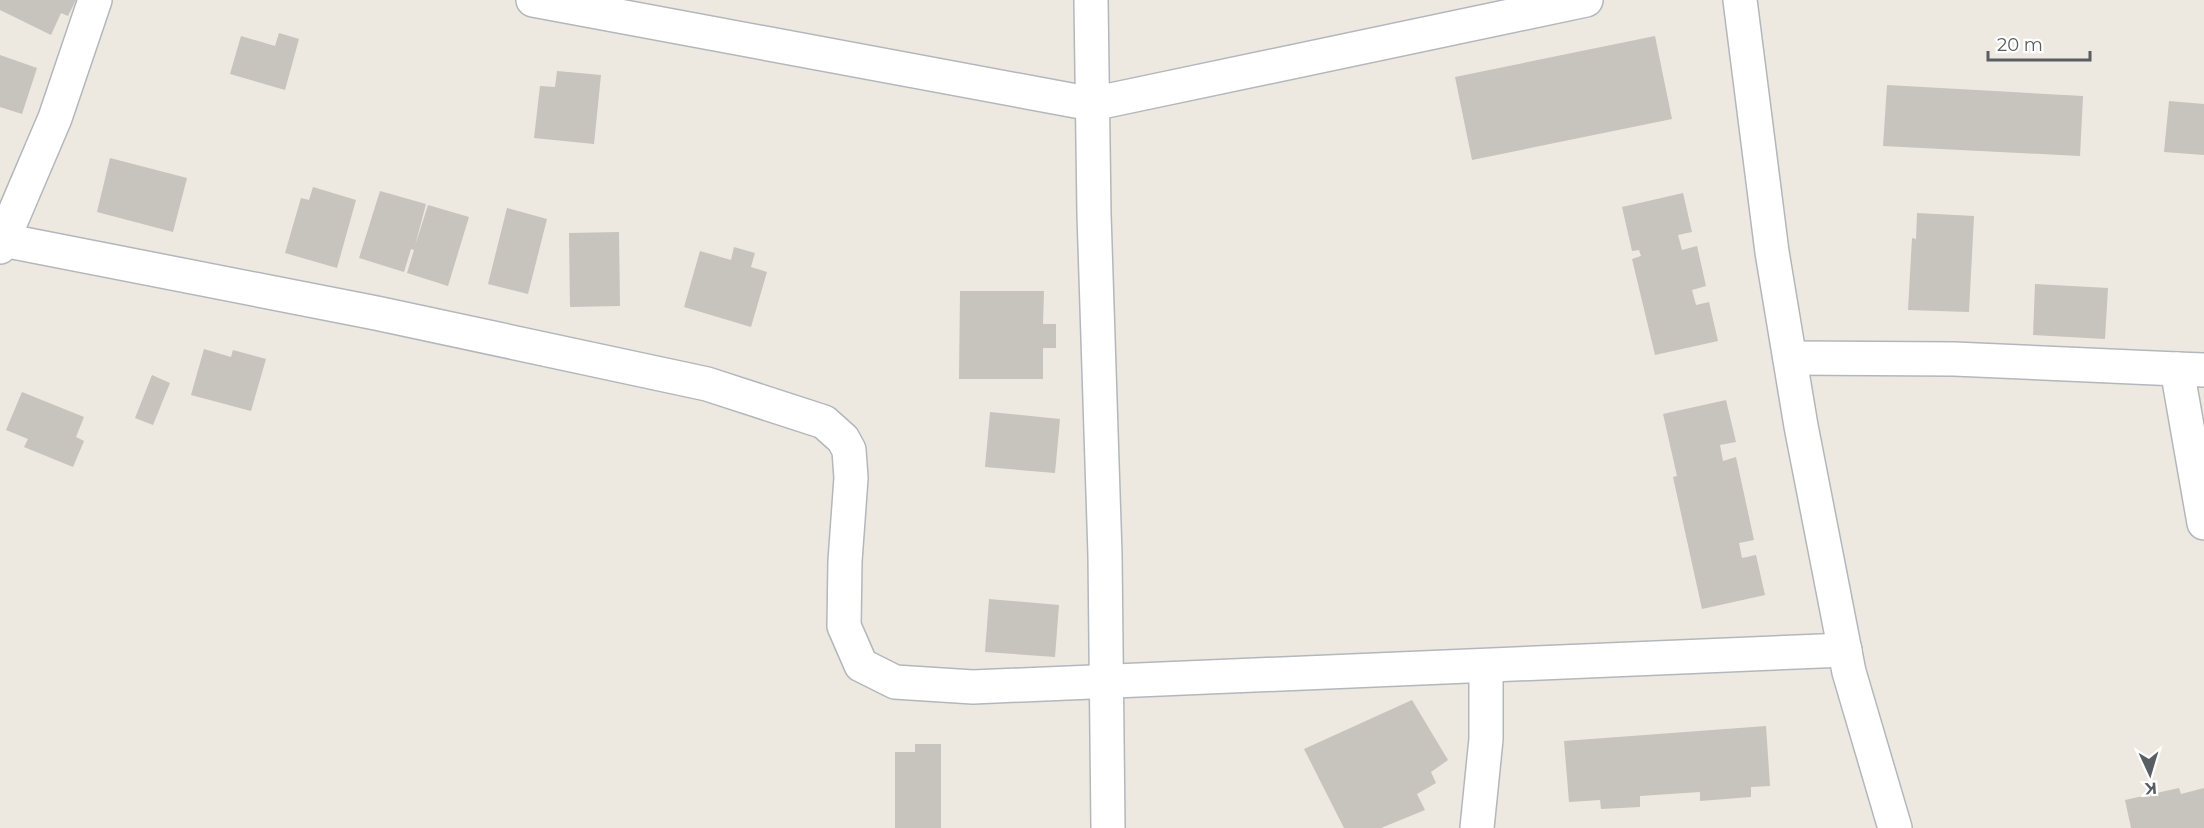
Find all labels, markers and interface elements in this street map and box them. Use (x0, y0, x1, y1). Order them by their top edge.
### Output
scale bar (1988, 24, 2090, 62)
text: 20 m (1997, 34, 2043, 56)
north arrow (2120, 744, 2180, 804)
text: K (2143, 779, 2158, 798)

